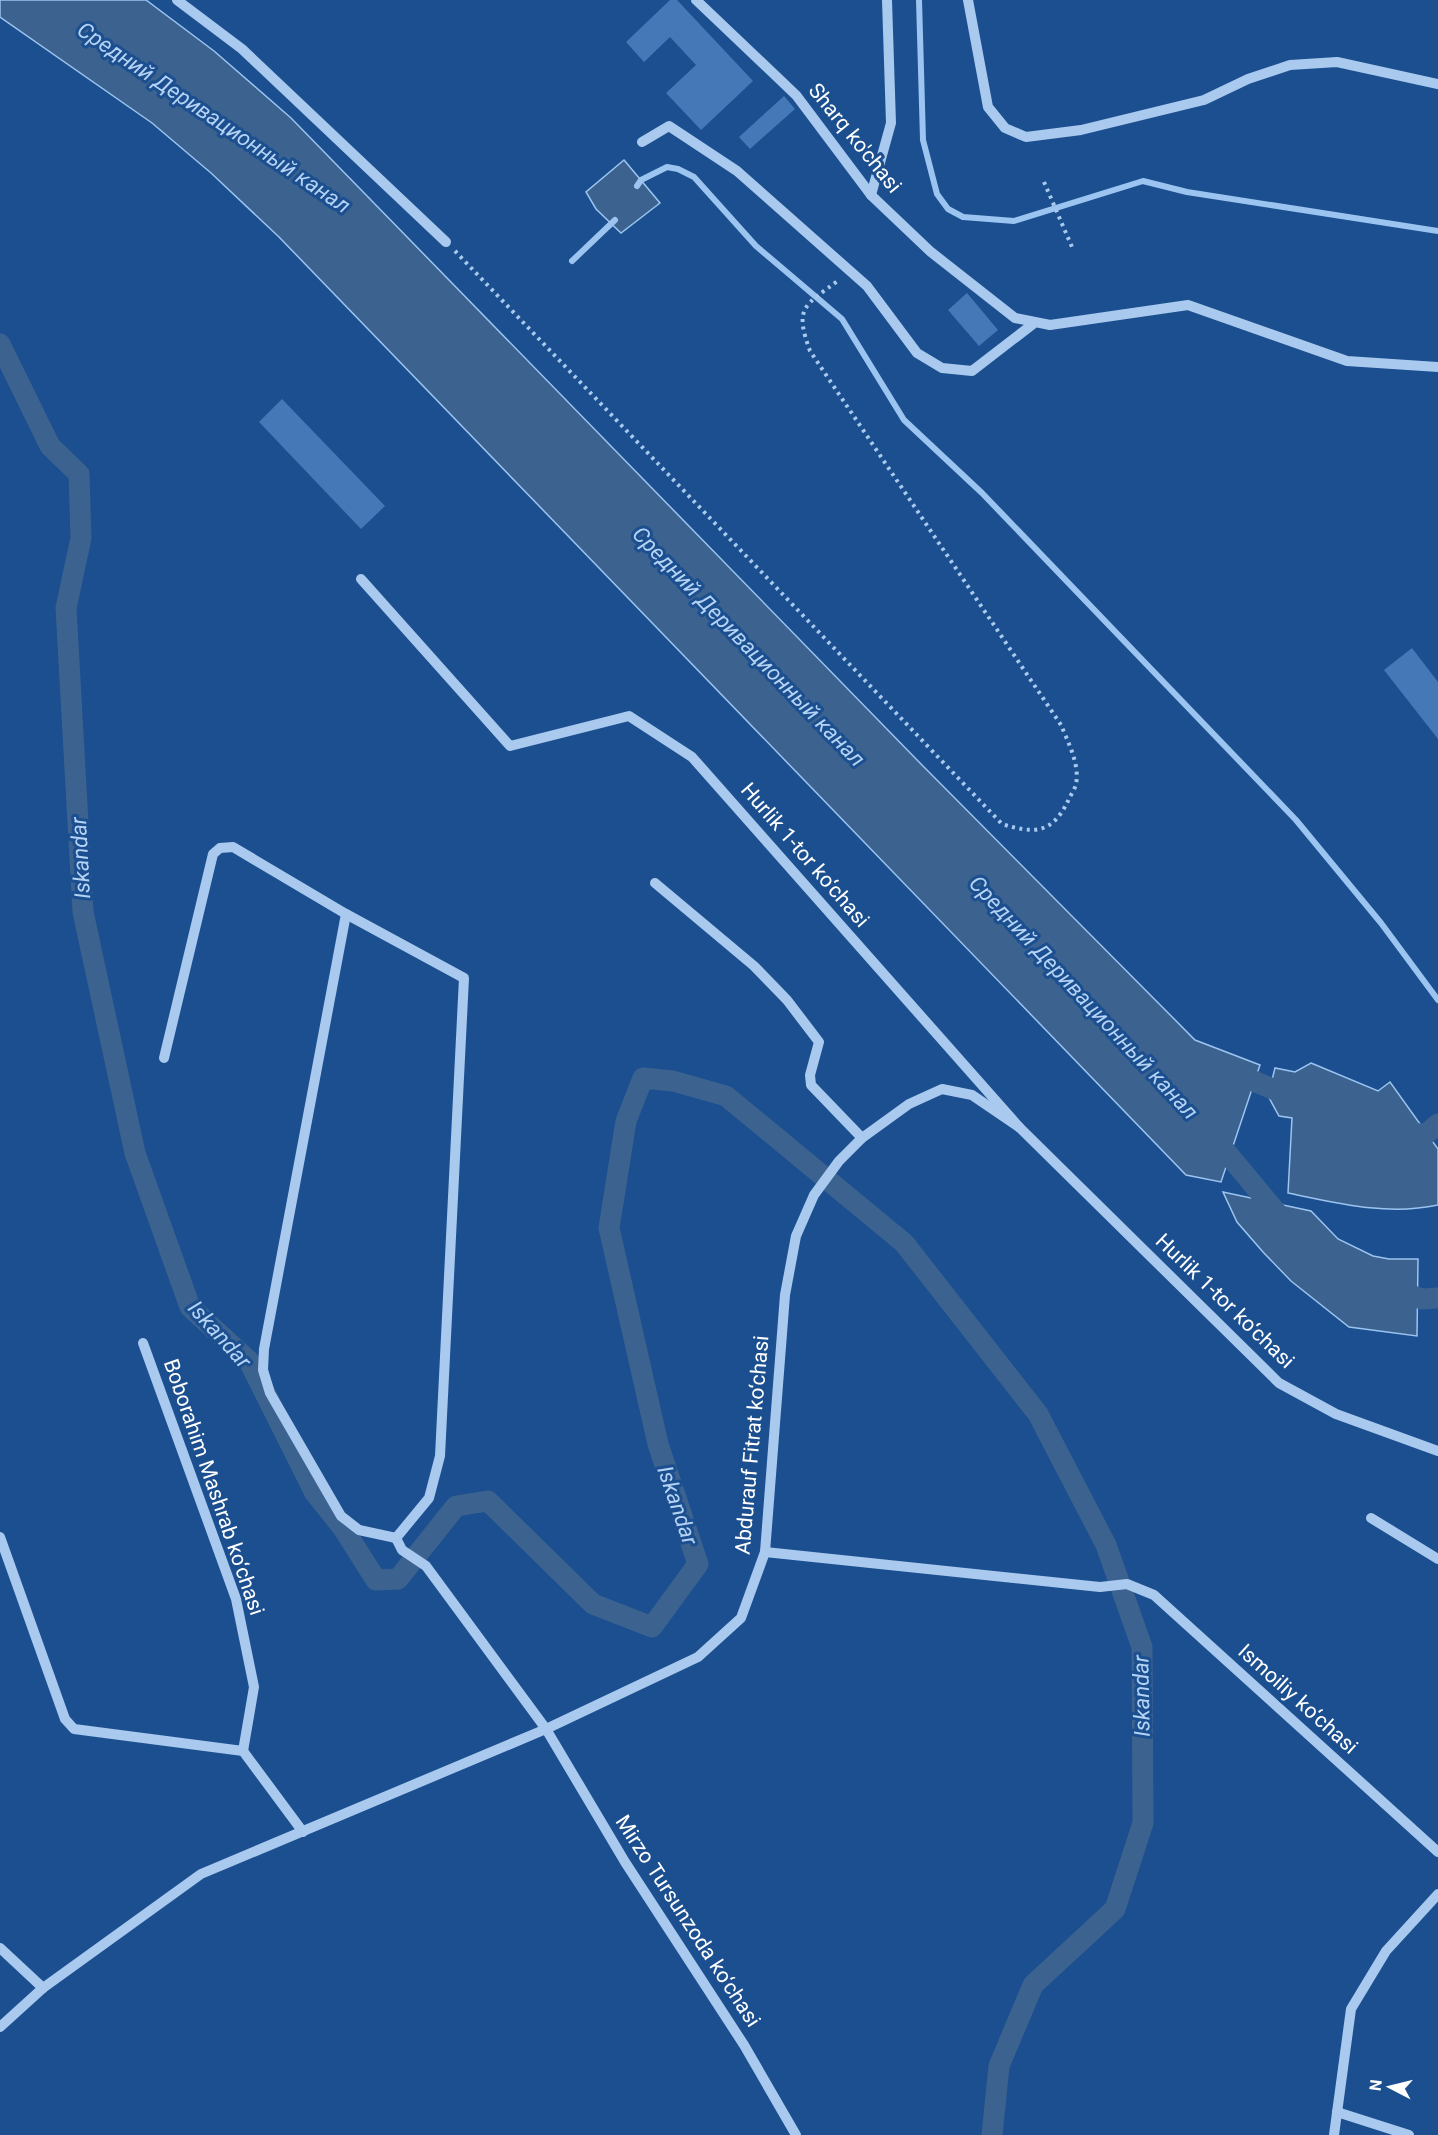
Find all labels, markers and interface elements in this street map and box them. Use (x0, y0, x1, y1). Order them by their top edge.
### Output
water label: Средний Деривационный канал (73, 17, 355, 218)
street label: Sharq ko'chasi (804, 78, 906, 198)
water label: Средний Деривационный канал (627, 521, 870, 771)
street label: Hurlik 1-tor ko‘chasi (736, 778, 874, 932)
water label: Iskandar (66, 816, 95, 900)
water label: Средний Деривационный канал (964, 871, 1203, 1124)
street label: Hurlik 1-tor ko‘chasi (1151, 1229, 1299, 1373)
water label: Iskandar (183, 1296, 257, 1374)
street label: Abdurauf Fitrat ko‘chasi (730, 1335, 774, 1555)
street label: Boborahim Mashrab ko‘chasi (159, 1356, 269, 1618)
water label: Iskandar (652, 1462, 703, 1549)
street label: Ismoiliy ko‘chasi (1233, 1639, 1363, 1759)
water label: Iskandar (1128, 1654, 1155, 1737)
street label: Mirzo Tursunzoda ko‘chasi (611, 1811, 765, 2031)
north arrow (1360, 2057, 1420, 2117)
text: N (1365, 2078, 1386, 2092)

